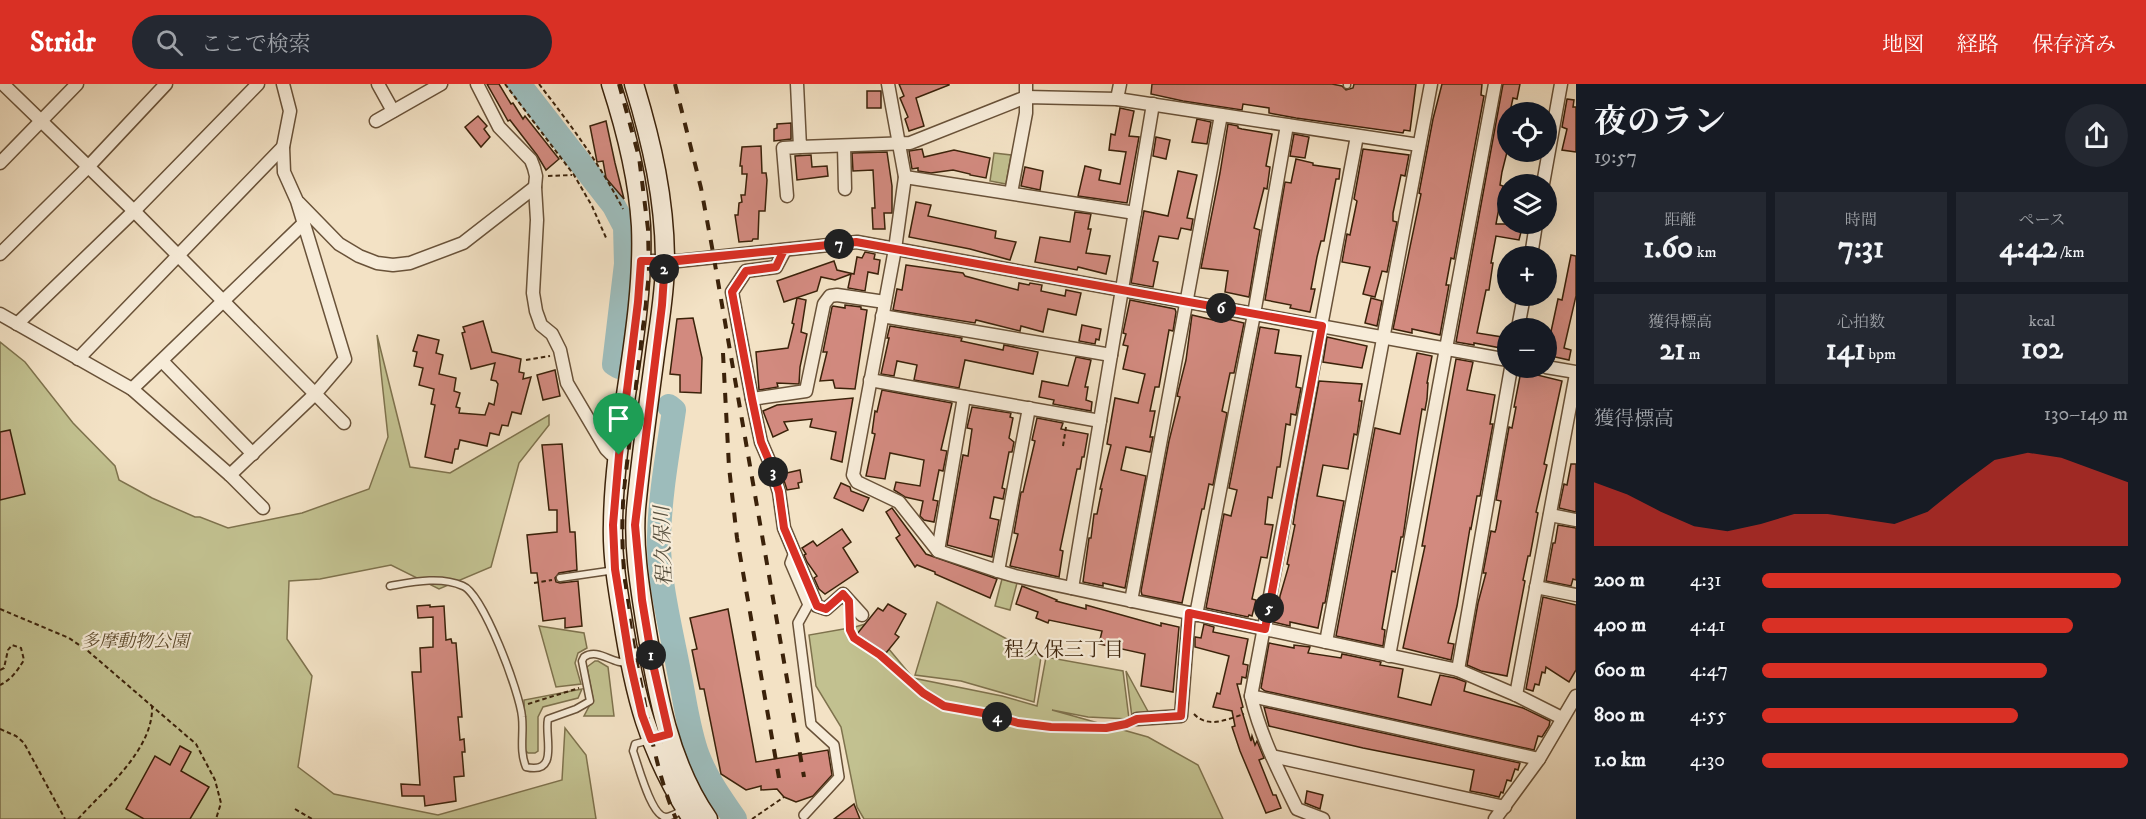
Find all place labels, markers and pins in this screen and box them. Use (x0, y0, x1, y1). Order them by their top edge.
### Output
pin: 7 (824, 229, 854, 259)
pin: 2 (649, 254, 679, 284)
pin: 6 (1206, 293, 1236, 323)
pin (593, 393, 644, 455)
pin: 3 (758, 457, 788, 487)
pin: 5 (1254, 593, 1284, 623)
pin: 1 (636, 640, 666, 670)
pin: 4 (982, 702, 1012, 732)

